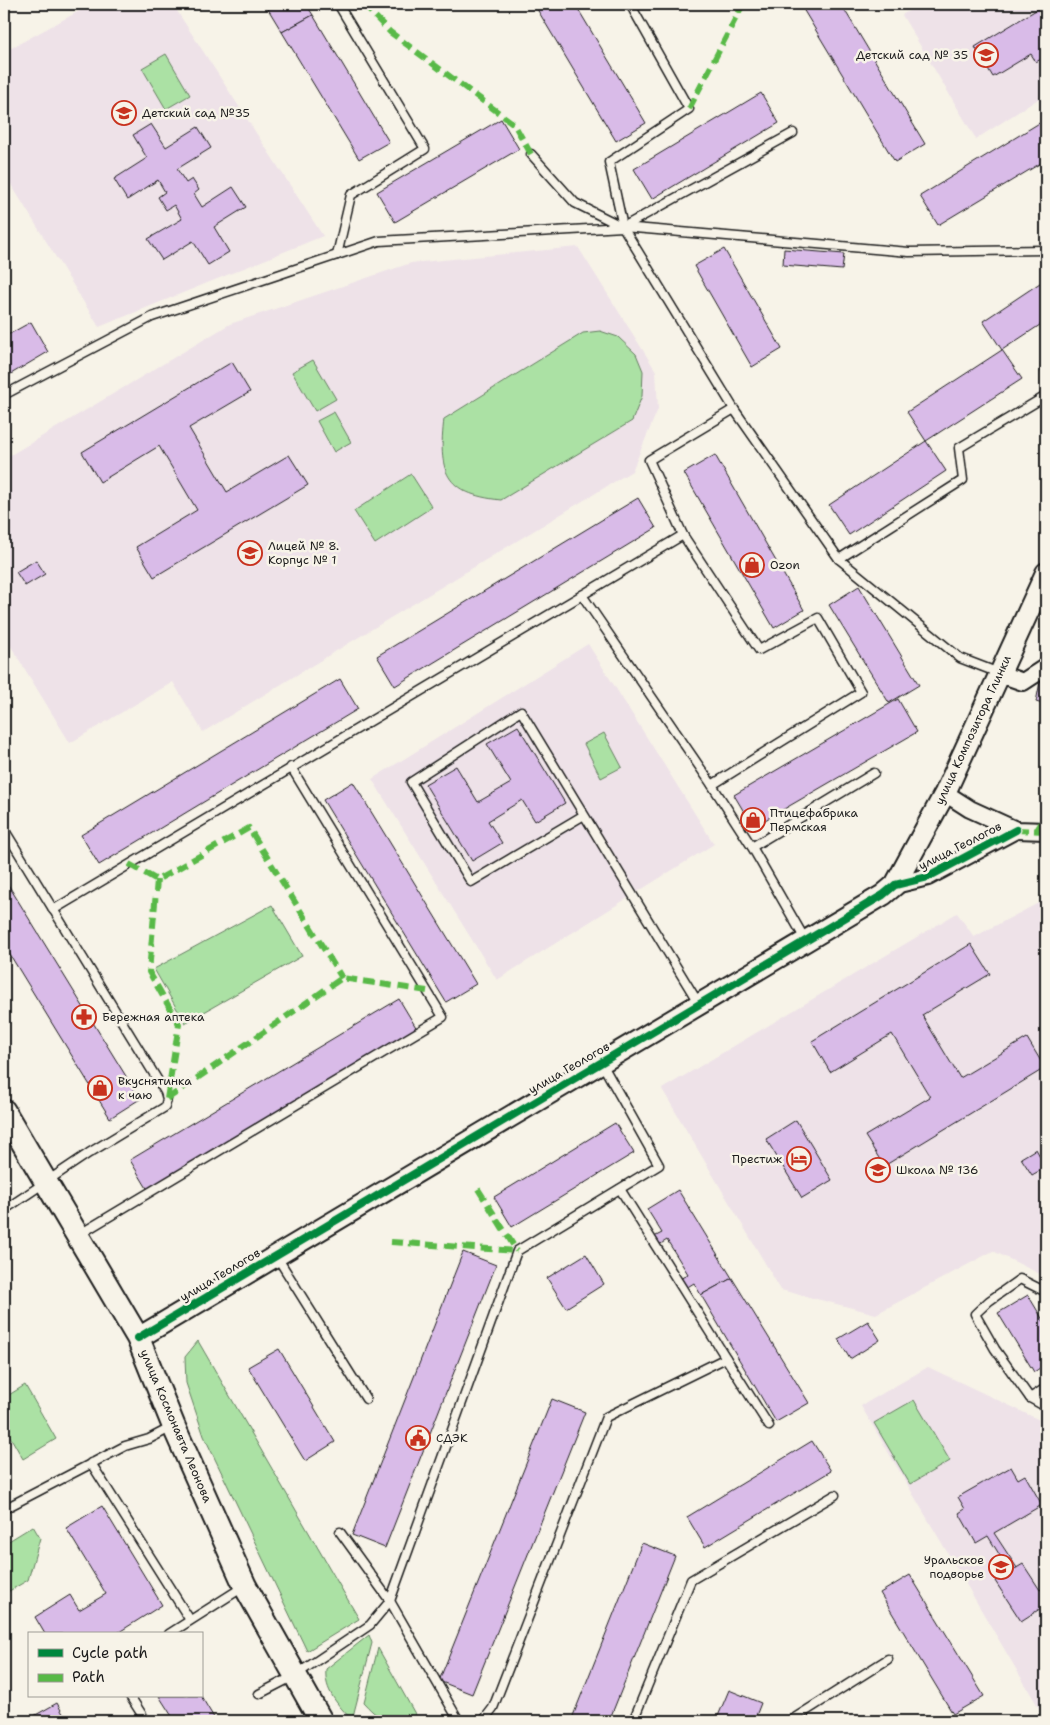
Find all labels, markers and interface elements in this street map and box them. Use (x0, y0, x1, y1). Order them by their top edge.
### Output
school or university icon: Детский сад № 35 (973, 42, 999, 68)
place label: Детский сад № 35 (856, 47, 968, 63)
school or university icon: Детский сад №35 (111, 100, 137, 126)
place label: Детский сад №35 (142, 105, 250, 121)
place label: Лицей № 8. Корпус № 1 (268, 538, 339, 568)
school or university icon: Лицей № 8. Корпус № 1 (237, 540, 263, 566)
shop icon: Ozon (739, 552, 765, 578)
place label: Ozon (770, 557, 800, 573)
street label: улица Композитора Глинки (931, 653, 1015, 807)
place label: Птицефабрика Пермская (770, 805, 859, 835)
shop icon: Птицефабрика Пермская (740, 807, 766, 833)
street label: улица Геологов (916, 818, 1004, 874)
pharmacy icon: Бережная аптека (71, 1004, 97, 1030)
place label: Бережная аптека (102, 1009, 205, 1025)
street label: улица Геологов (526, 1038, 612, 1098)
place label: Вкуснятинка к чаю (118, 1073, 192, 1103)
shop icon: Вкуснятинка к чаю (87, 1075, 113, 1101)
hotel icon: Престиж (786, 1146, 812, 1172)
place label: Престиж (732, 1151, 782, 1167)
school or university icon: Школа № 136 (865, 1157, 891, 1183)
place label: Школа № 136 (896, 1162, 979, 1178)
street label: улица Геологов (177, 1245, 263, 1305)
street label: улица Космонавта Леонова (136, 1347, 216, 1506)
public building icon: СДЭК (405, 1425, 431, 1451)
place label: СДЭК (436, 1430, 468, 1446)
place label: Уральское подворье (924, 1552, 984, 1582)
school or university icon: Уральское подворье (988, 1554, 1014, 1580)
legend (28, 1632, 202, 1698)
text: Cycle path (72, 1643, 148, 1663)
text: Path (72, 1667, 105, 1687)

